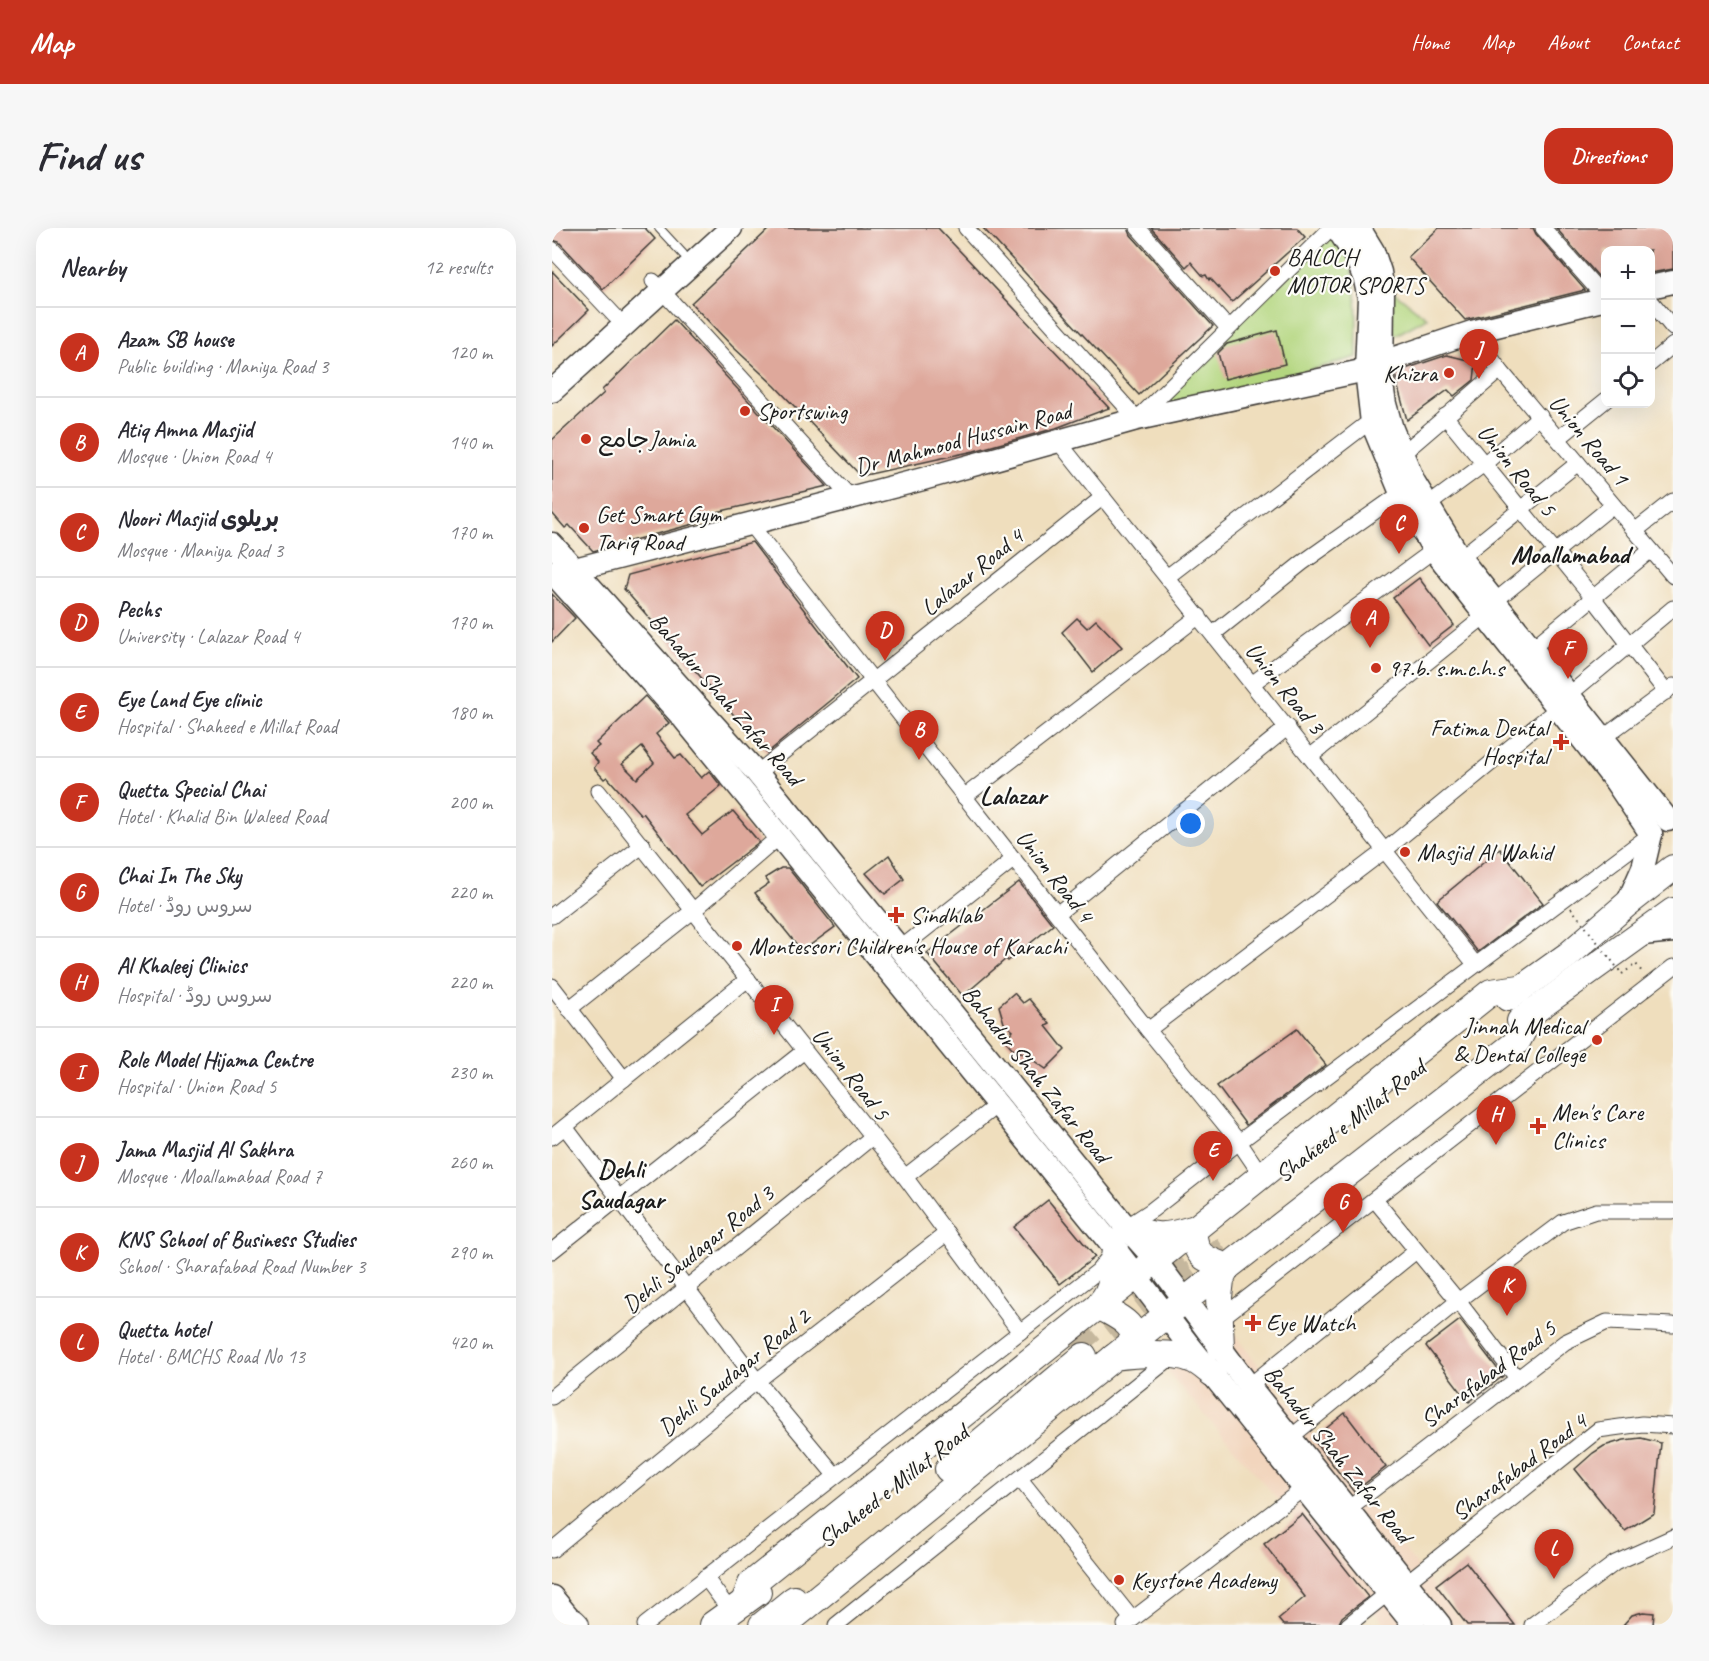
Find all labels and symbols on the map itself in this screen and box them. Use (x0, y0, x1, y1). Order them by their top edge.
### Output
place label: BALOCH MOTOR SPORTS (1287, 242, 1428, 300)
marker: BALOCH MOTOR SPORTS (1268, 264, 1282, 278)
pin: J (1460, 330, 1498, 379)
place label: Khizra (1383, 358, 1438, 388)
marker: Khizra (1442, 366, 1456, 380)
street label: Union Road 1 (1542, 388, 1636, 493)
street label: Dr Mahmood Hussain Road (852, 395, 1078, 482)
place label: Sportswing (757, 396, 849, 426)
marker: Sportswing (738, 404, 752, 418)
street label: Union Road 5 (1471, 418, 1564, 523)
place label: جامعJamia (598, 424, 697, 456)
marker: جامعJamia (579, 432, 593, 446)
place label: Get Smart Gym Tariq Road (596, 499, 722, 557)
pin: C (1380, 504, 1418, 554)
street label: Lalazar Road 4 (915, 520, 1031, 622)
marker: Get Smart Gym Tariq Road (577, 521, 591, 535)
district label: Moallamabad (1511, 538, 1634, 571)
pin: A (1350, 598, 1390, 648)
street label: Bahadur Shah Zafar Road (643, 606, 812, 794)
pin: D (866, 612, 904, 661)
pin: F (1548, 630, 1588, 679)
street label: Union Road 3 (1239, 636, 1333, 742)
place label: 97.b. s.m.c.h.s (1388, 653, 1507, 683)
marker: 97.b. s.m.c.h.s (1369, 661, 1383, 675)
pin: B (900, 710, 938, 760)
place label: Fatima Dental Hospital (1430, 713, 1552, 771)
marker: Fatima Dental Hospital (1552, 733, 1570, 751)
district label: Lalazar (980, 779, 1049, 812)
your location (1176, 809, 1205, 838)
street label: Union Road 4 (1009, 824, 1102, 930)
place label: Masjid Al Wahid (1417, 837, 1556, 867)
marker: Masjid Al Wahid (1398, 845, 1412, 859)
place label: Sindhlab (910, 900, 983, 930)
marker: Sindhlab (887, 906, 905, 924)
place label: Montessori Children's House of Karachi (749, 931, 1069, 961)
marker: Montessori Children's House of Karachi (730, 939, 744, 953)
street label: Bahadur Shah Zafar Road (955, 979, 1119, 1172)
pin: I (754, 986, 794, 1035)
place label: Jinnah Medical & Dental College (1453, 1011, 1589, 1069)
street label: Union Road 5 (805, 1022, 897, 1127)
marker: Jinnah Medical & Dental College (1590, 1033, 1604, 1047)
street label: Shaheed e Millat Road (1269, 1051, 1434, 1189)
pin: H (1476, 1096, 1516, 1145)
place label: Men's Care Clinics (1552, 1097, 1645, 1155)
marker: Men's Care Clinics (1529, 1117, 1547, 1135)
pin: E (1194, 1132, 1232, 1181)
district label: Dehli Saudagar (578, 1153, 666, 1216)
street label: Dehli Saudagar Road 3 (616, 1177, 782, 1319)
pin: G (1324, 1184, 1362, 1233)
pin: K (1488, 1266, 1526, 1316)
street label: Dehli Saudagar Road 2 (652, 1300, 818, 1442)
place label: Eye Watch (1266, 1308, 1357, 1338)
street label: Sharafabad Road 5 (1414, 1313, 1563, 1435)
marker: Eye Watch (1244, 1314, 1262, 1332)
street label: Bahadur Shah Zafar Road (1257, 1359, 1421, 1552)
street label: Sharafabad Road 4 (1445, 1405, 1594, 1528)
street label: Shaheed e Millat Road (812, 1416, 977, 1554)
pin: L (1534, 1530, 1574, 1579)
place label: Keystone Academy (1131, 1565, 1279, 1595)
marker: Keystone Academy (1112, 1573, 1126, 1587)

